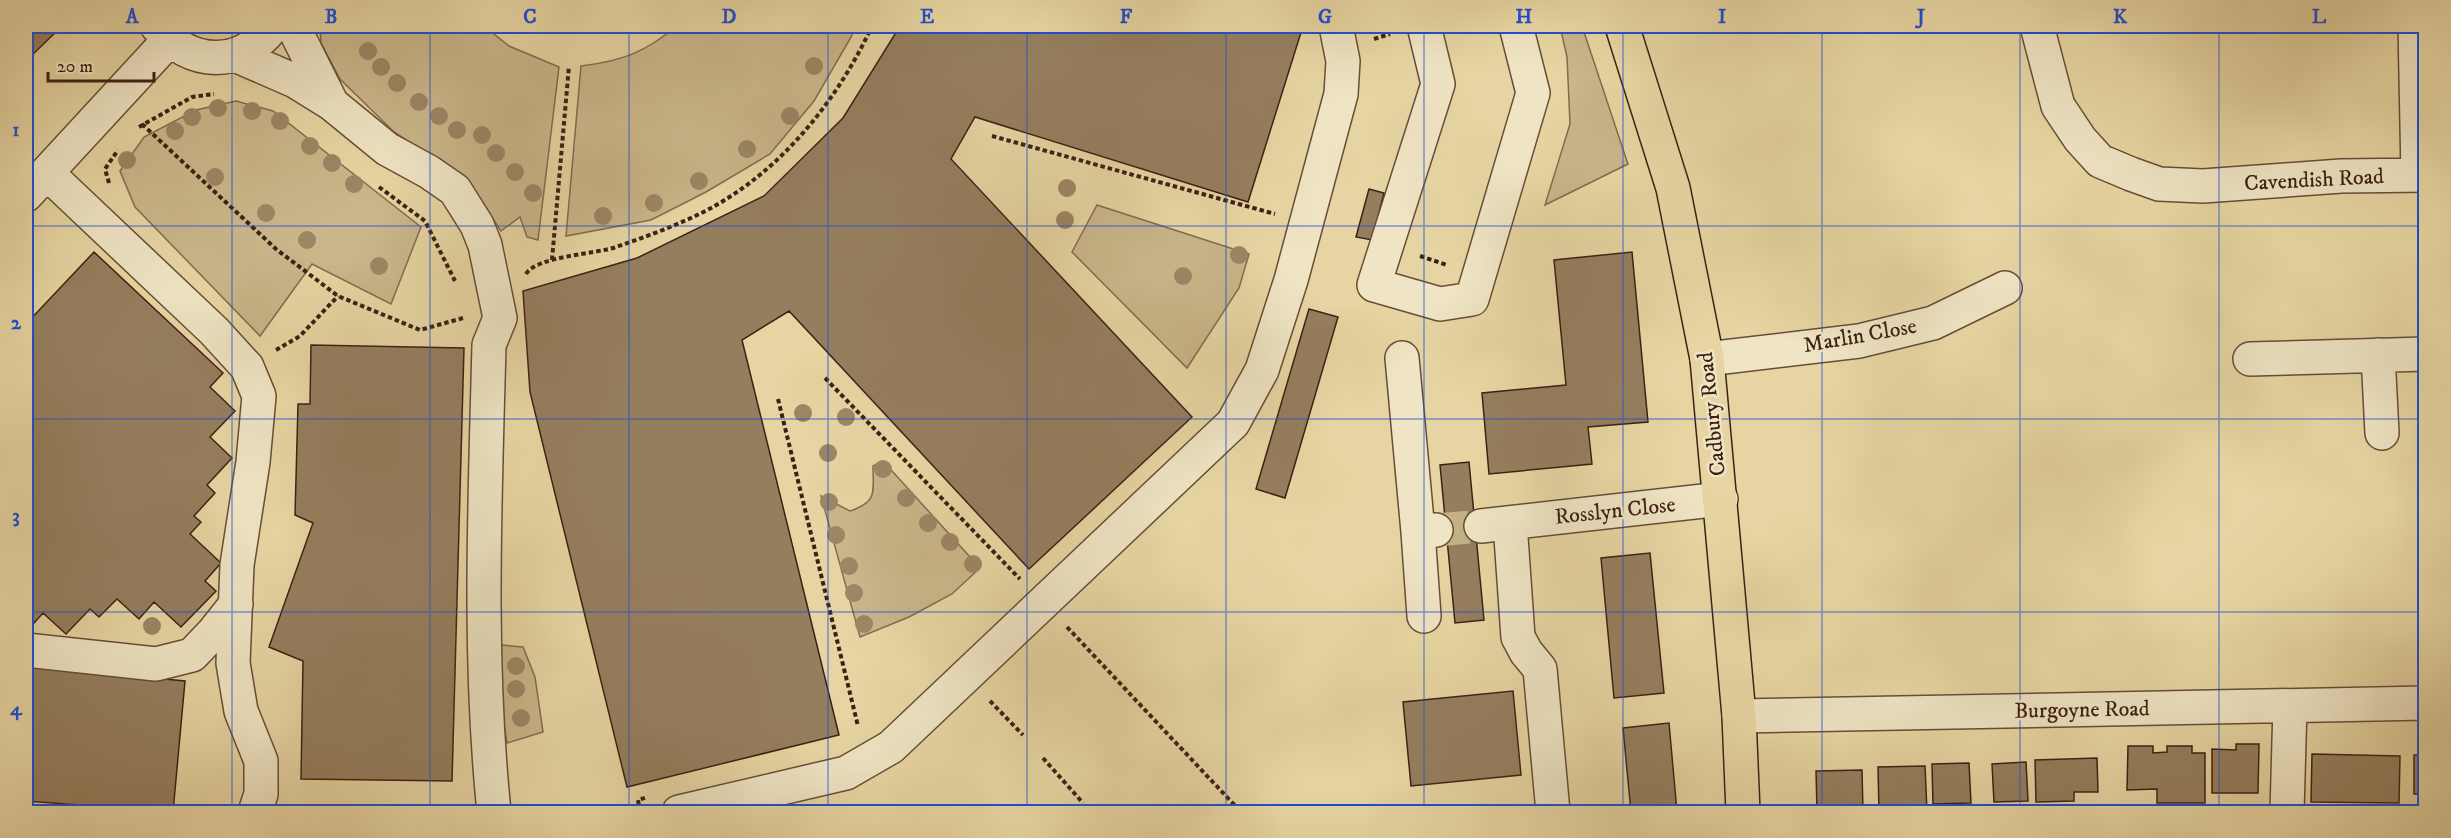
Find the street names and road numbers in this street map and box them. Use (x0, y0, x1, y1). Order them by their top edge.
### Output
street label: Cavendish Road (2243, 163, 2385, 197)
street label: Marlin Close (1801, 313, 1919, 359)
street label: Cadbury Road (1692, 351, 1732, 477)
street label: Rosslyn Close (1553, 491, 1677, 531)
street label: Burgoyne Road (2014, 695, 2150, 725)

